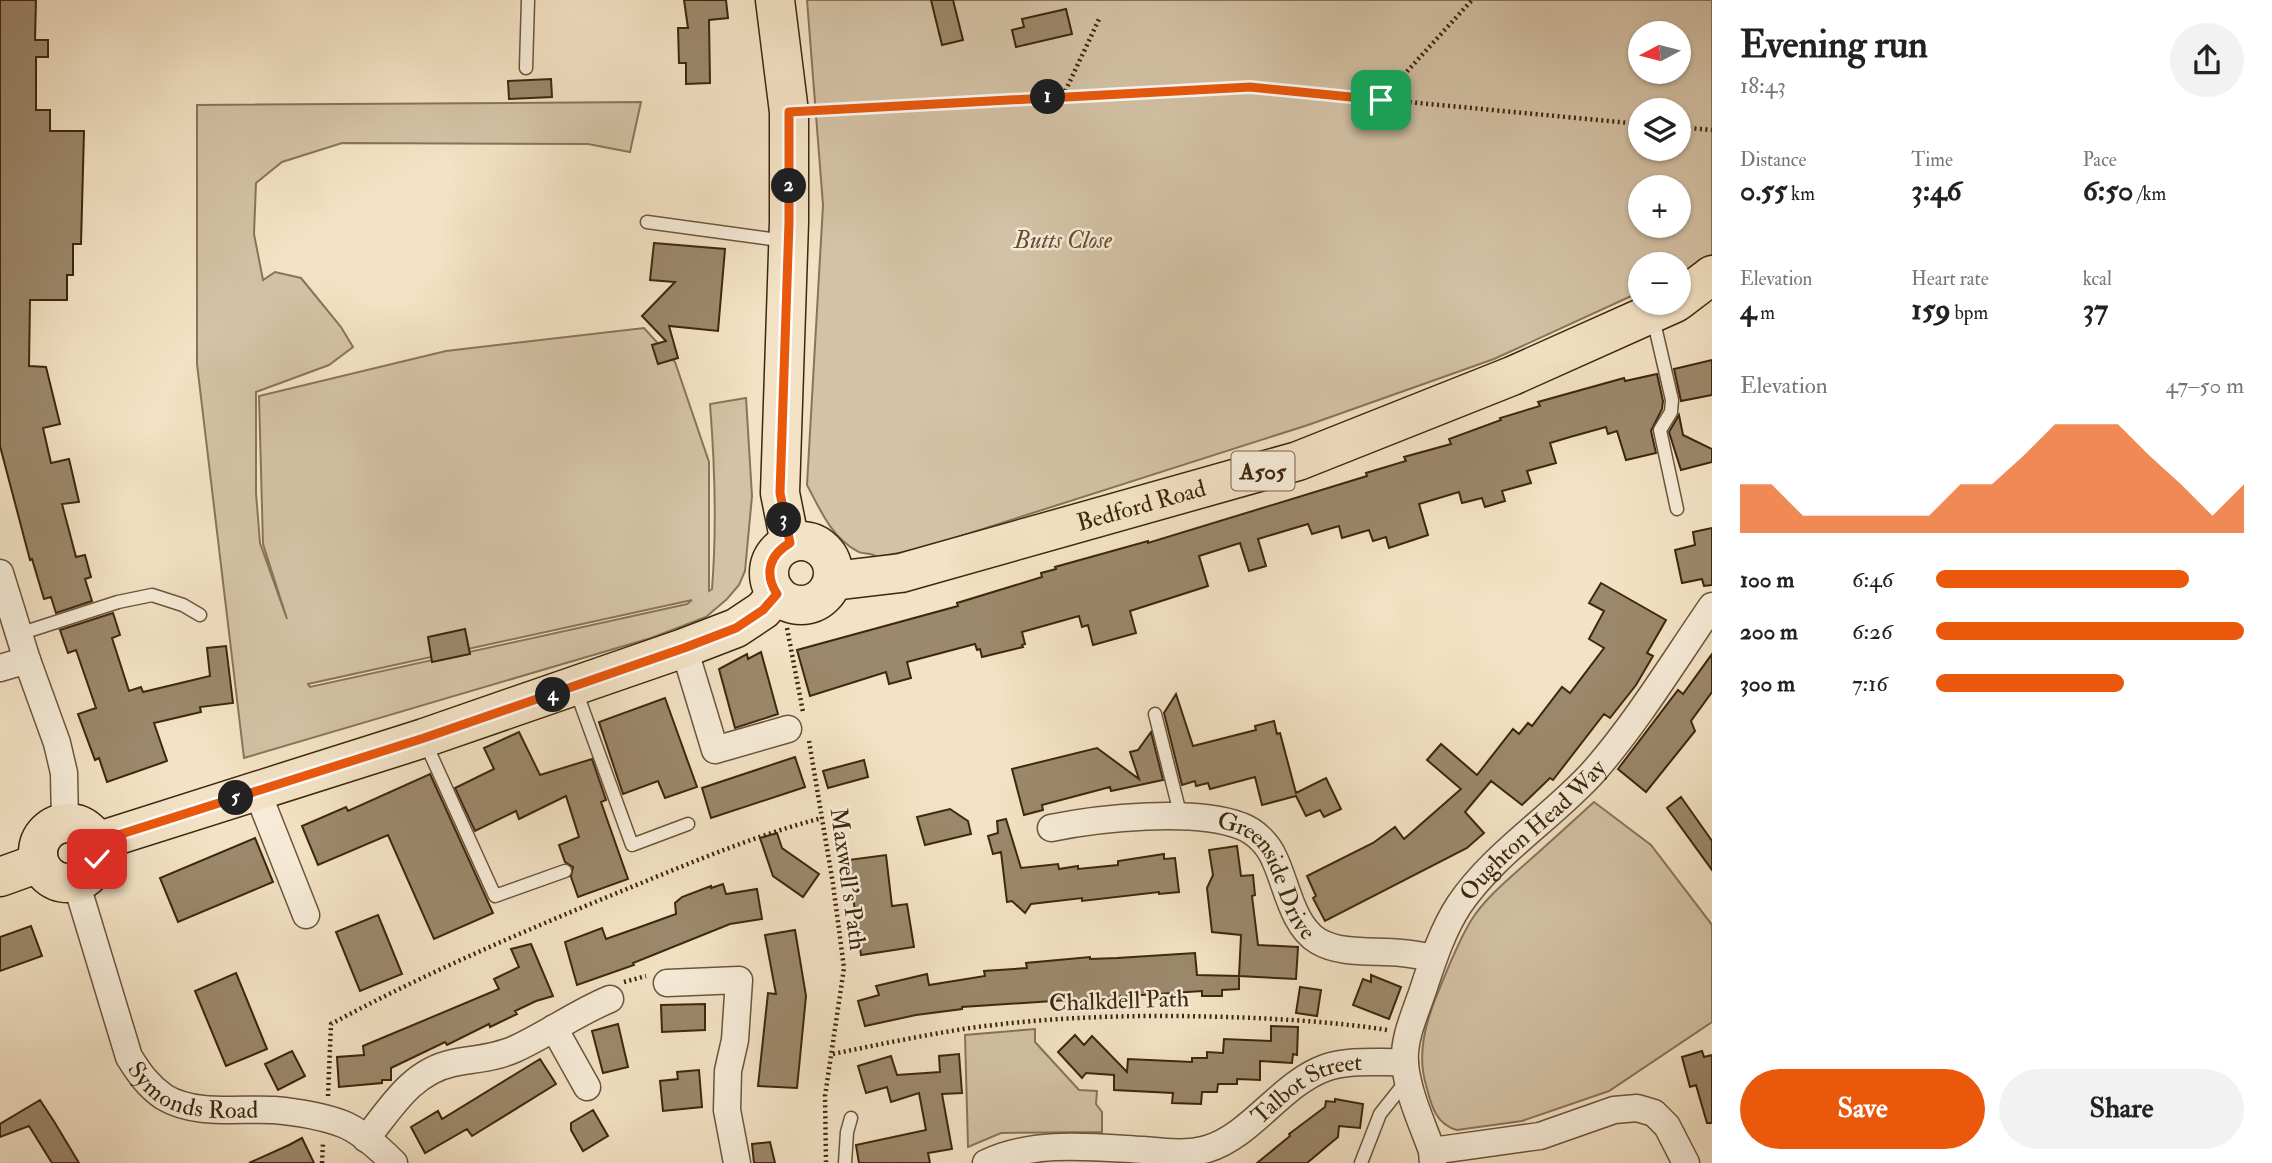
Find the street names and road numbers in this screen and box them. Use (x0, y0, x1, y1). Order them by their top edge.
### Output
road number: A505 (1232, 452, 1294, 491)
street label: Bedford Road (1073, 472, 1209, 538)
street label: Oughton Head Way (1452, 753, 1613, 907)
street label: Greenside Drive (1215, 805, 1323, 947)
street label: Maxwell's Path (823, 806, 873, 952)
street label: Chalkdell Path (1048, 983, 1190, 1019)
street label: Talbot Street (1245, 1047, 1363, 1131)
street label: Symonds Road (121, 1055, 259, 1126)

